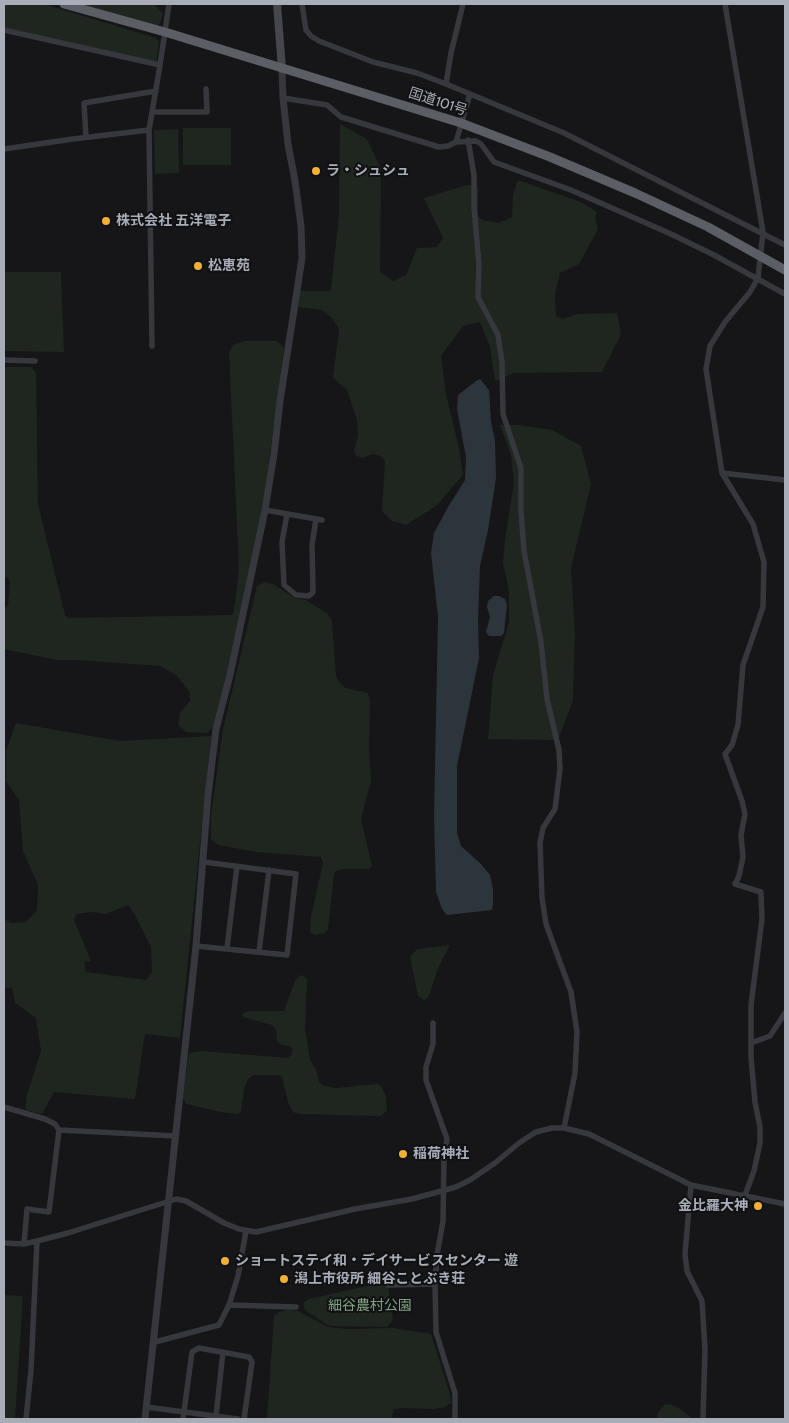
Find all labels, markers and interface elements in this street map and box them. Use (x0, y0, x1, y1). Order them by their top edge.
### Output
street label: 国道101号 (406, 85, 470, 119)
place label: ラ・シュシュ (326, 163, 410, 179)
marker: ラ・シュシュ (310, 165, 322, 177)
place label: 株式会社 五洋電子 (116, 213, 231, 229)
marker: 株式会社 五洋電子 (100, 215, 112, 227)
place label: 松恵苑 (208, 258, 250, 274)
marker: 松恵苑 (192, 260, 204, 272)
place label: 稲荷神社 (413, 1146, 469, 1162)
marker: 稲荷神社 (397, 1148, 409, 1160)
place label: 金比羅大神 (678, 1198, 748, 1214)
marker: 金比羅大神 (752, 1200, 764, 1212)
place label: ショートステイ和・デイサービスセンター 遊 (235, 1253, 518, 1269)
marker: ショートステイ和・デイサービスセンター 遊 (219, 1255, 231, 1267)
place label: 潟上市役所 細谷ことぶき荘 (294, 1271, 465, 1287)
marker: 潟上市役所 細谷ことぶき荘 (278, 1273, 290, 1285)
park label: 細谷農村公園 (328, 1298, 412, 1314)

